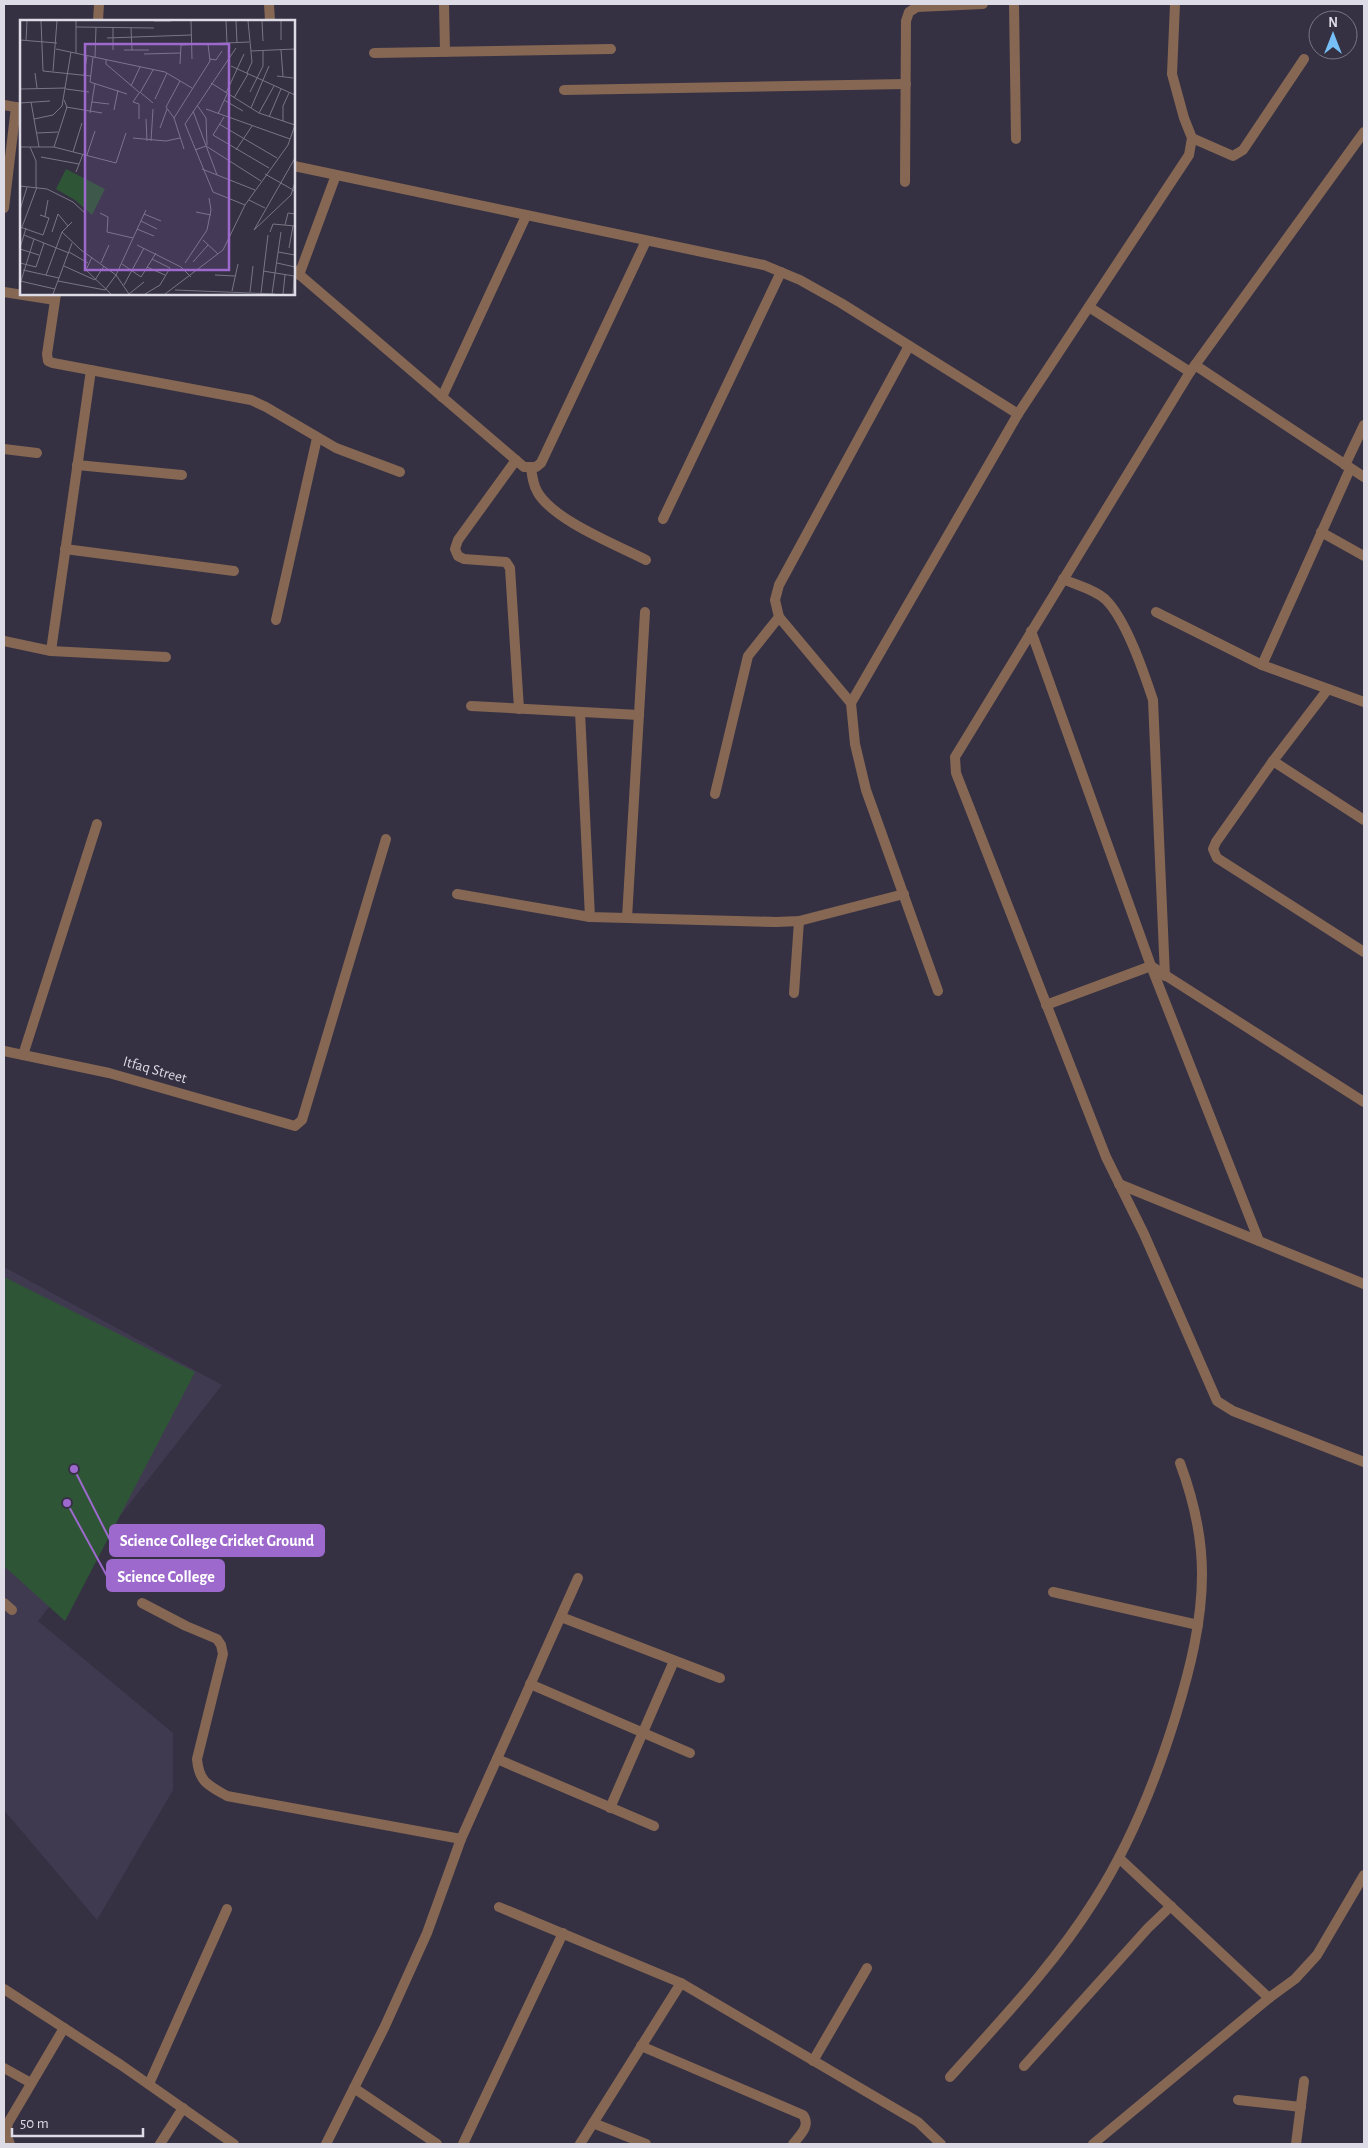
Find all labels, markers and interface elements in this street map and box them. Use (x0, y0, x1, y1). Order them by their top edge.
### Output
north arrow (1308, 10, 1358, 60)
text: N (1328, 16, 1338, 30)
inset map (20, 20, 295, 295)
street label: Itfaq Street (121, 1054, 189, 1086)
callout: Science College Cricket Ground (110, 1525, 324, 1556)
text: Science College Cricket Ground (120, 1533, 315, 1549)
callout: Science College (107, 1560, 224, 1591)
text: Science College (117, 1569, 215, 1585)
scale bar (12, 2106, 144, 2138)
text: 50 m (20, 2116, 49, 2131)

